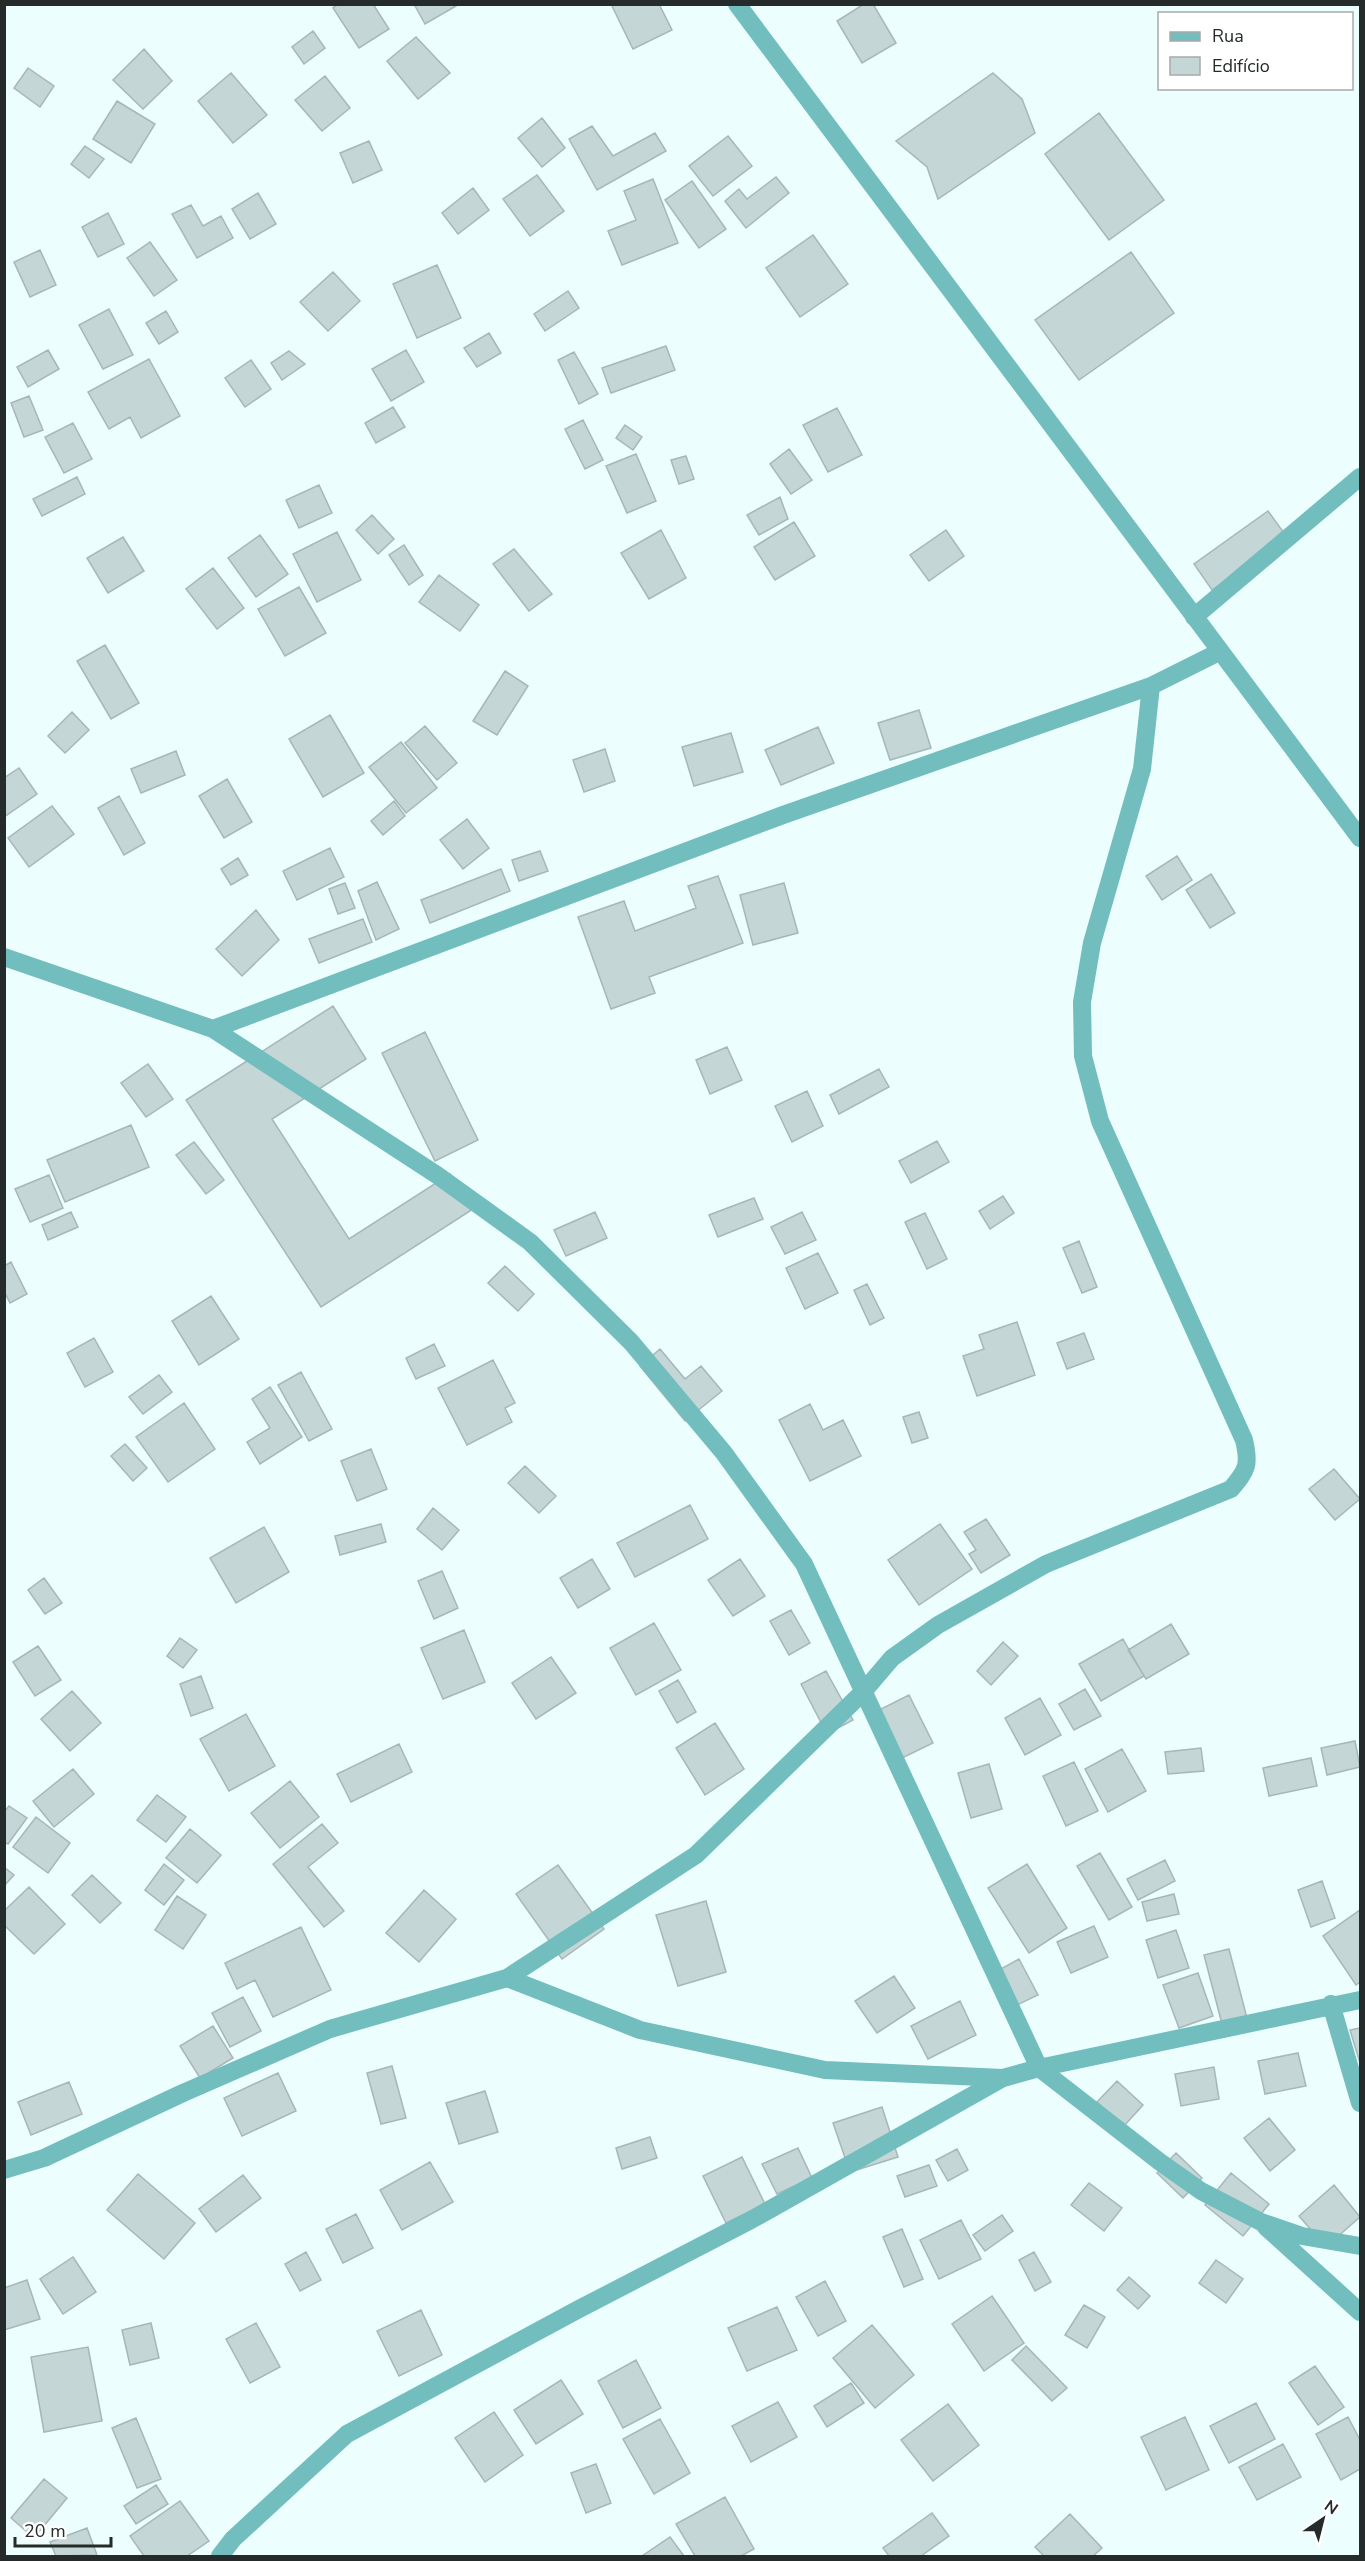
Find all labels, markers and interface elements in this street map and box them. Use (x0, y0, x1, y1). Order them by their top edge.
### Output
legend (1158, 12, 1353, 90)
text: Rua (1212, 24, 1244, 48)
text: Edifício (1212, 54, 1270, 78)
north arrow (1293, 2489, 1353, 2549)
text: N (1320, 2495, 1342, 2520)
scale bar (15, 2510, 111, 2548)
text: 20 m (24, 2519, 66, 2543)

